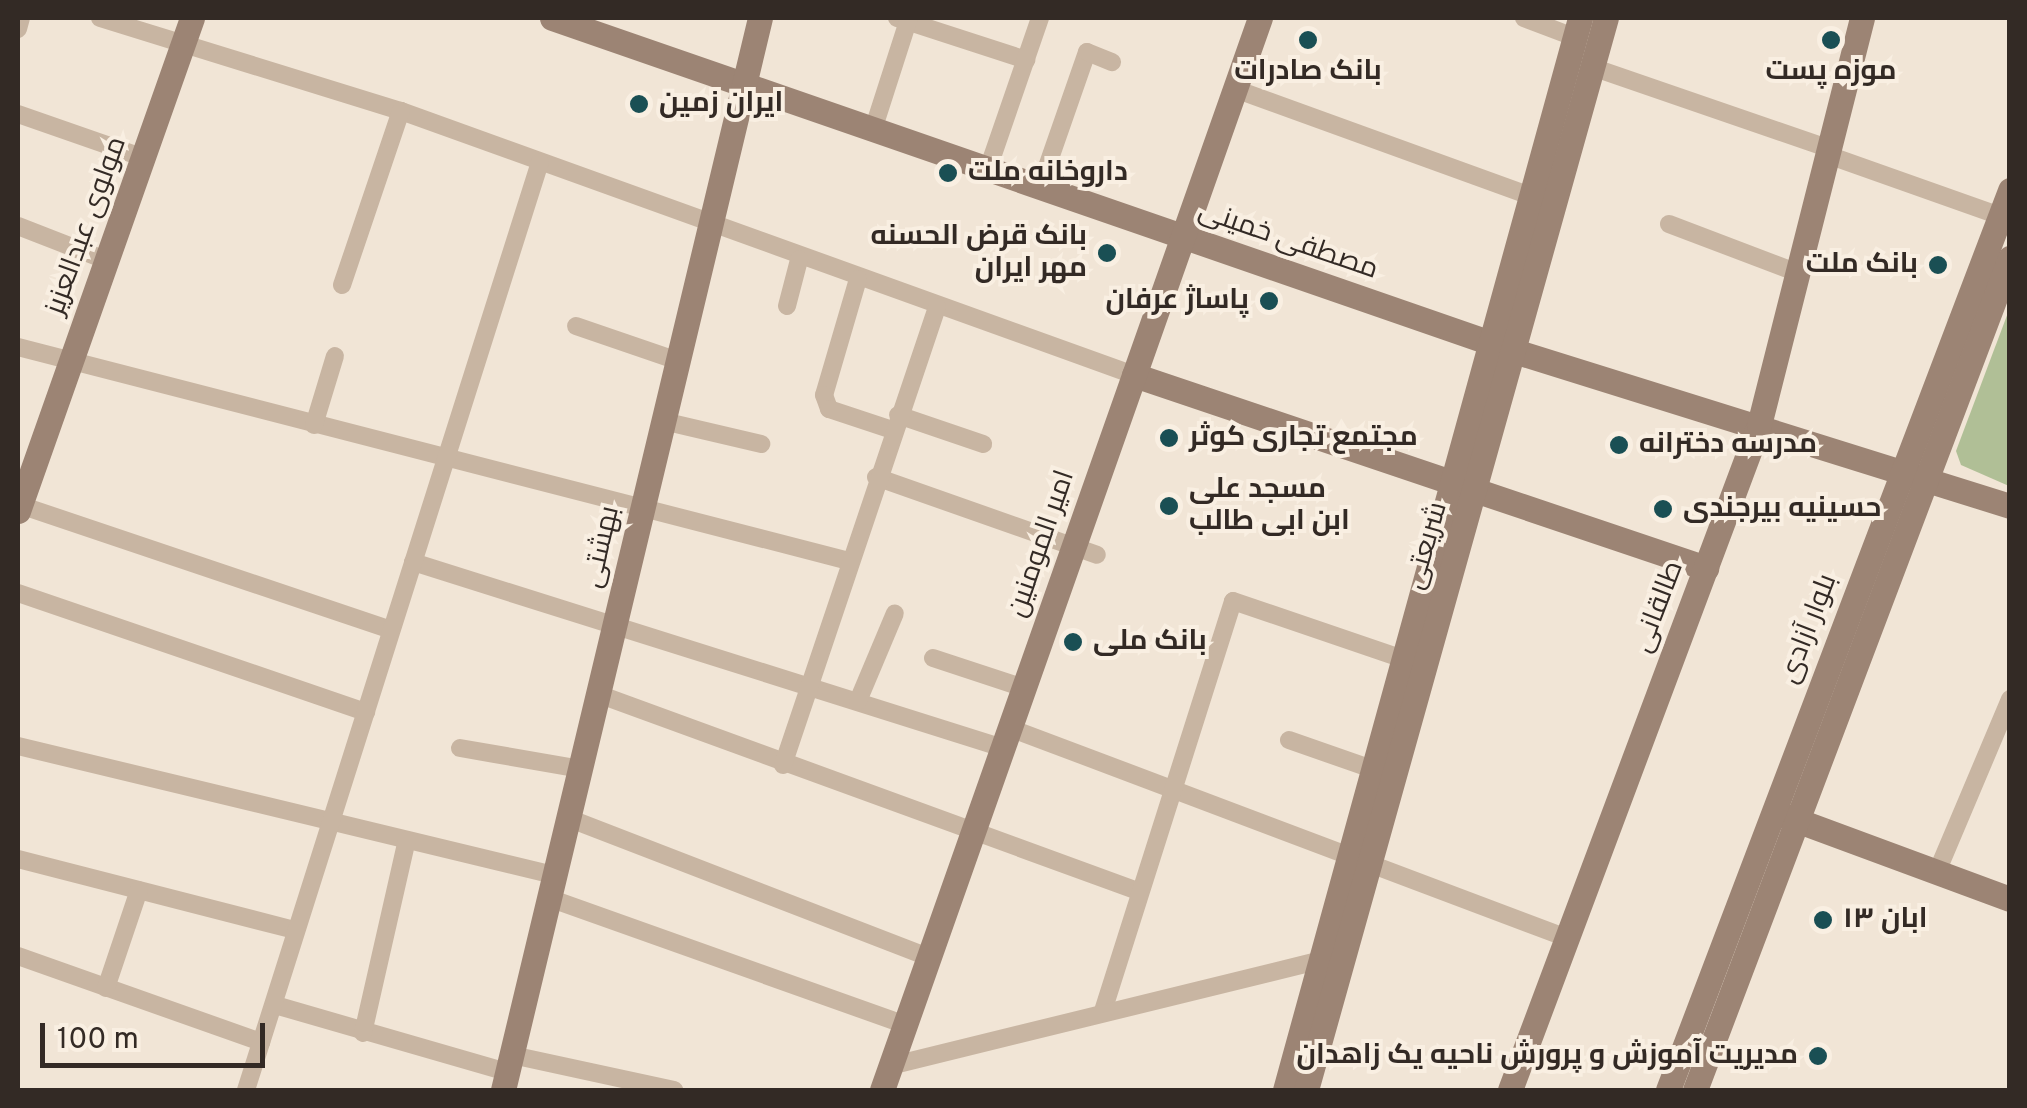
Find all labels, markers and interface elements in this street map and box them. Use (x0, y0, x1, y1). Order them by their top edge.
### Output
marker: بانک صادرات (1297, 29, 1319, 51)
marker: موزه پست (1820, 29, 1842, 51)
place label: بانک صادرات (1234, 55, 1382, 89)
place label: موزه پست (1766, 55, 1896, 89)
place label: ایران زمین (659, 87, 783, 121)
marker: ایران زمین (628, 93, 650, 115)
street label: مولوی عبدالعزیز (39, 132, 135, 320)
place label: داروخانه ملت (968, 156, 1128, 190)
marker: داروخانه ملت (937, 162, 959, 184)
street label: مصطفی خمینی (1194, 195, 1382, 287)
place label: بانک قرض الحسنه مهر ایران (871, 220, 1087, 286)
marker: بانک قرض الحسنه مهر ایران (1096, 242, 1118, 264)
place label: بانک ملت (1806, 248, 1918, 282)
marker: بانک ملت (1927, 254, 1949, 276)
place label: پاساژ عرفان (1105, 284, 1249, 318)
marker: پاساژ عرفان (1258, 290, 1280, 312)
place label: مجتمع تجاری کوثر (1189, 421, 1418, 455)
marker: مجتمع تجاری کوثر (1158, 427, 1180, 449)
place label: مدرسه دخترانه (1639, 428, 1817, 462)
marker: مدرسه دخترانه (1608, 434, 1630, 456)
street label: امیر المومنین (1001, 466, 1083, 622)
place label: مسجد علی ابن ابی طالب (1189, 473, 1350, 539)
place label: حسینیه بیرجندی (1683, 492, 1881, 526)
marker: مسجد علی ابن ابی طالب (1158, 495, 1180, 517)
street label: شریعتی (1399, 498, 1455, 594)
marker: حسینیه بیرجندی (1652, 498, 1674, 520)
street label: بهشتی (576, 503, 628, 591)
street label: طالقانی (1626, 557, 1692, 657)
street label: بلوار آزادی (1773, 569, 1845, 689)
place label: بانک ملی (1093, 625, 1207, 659)
marker: بانک ملی (1062, 631, 1084, 653)
place label: ۱۳ ابان (1843, 903, 1927, 937)
marker: ۱۳ ابان (1812, 909, 1834, 931)
scale bar (45, 1003, 270, 1065)
text: 100 m (57, 1022, 139, 1059)
place label: مدیریت آموزش و پرورش ناحیه یک زاهدان (1296, 1039, 1798, 1073)
marker: مدیریت آموزش و پرورش ناحیه یک زاهدان (1807, 1045, 1829, 1067)

